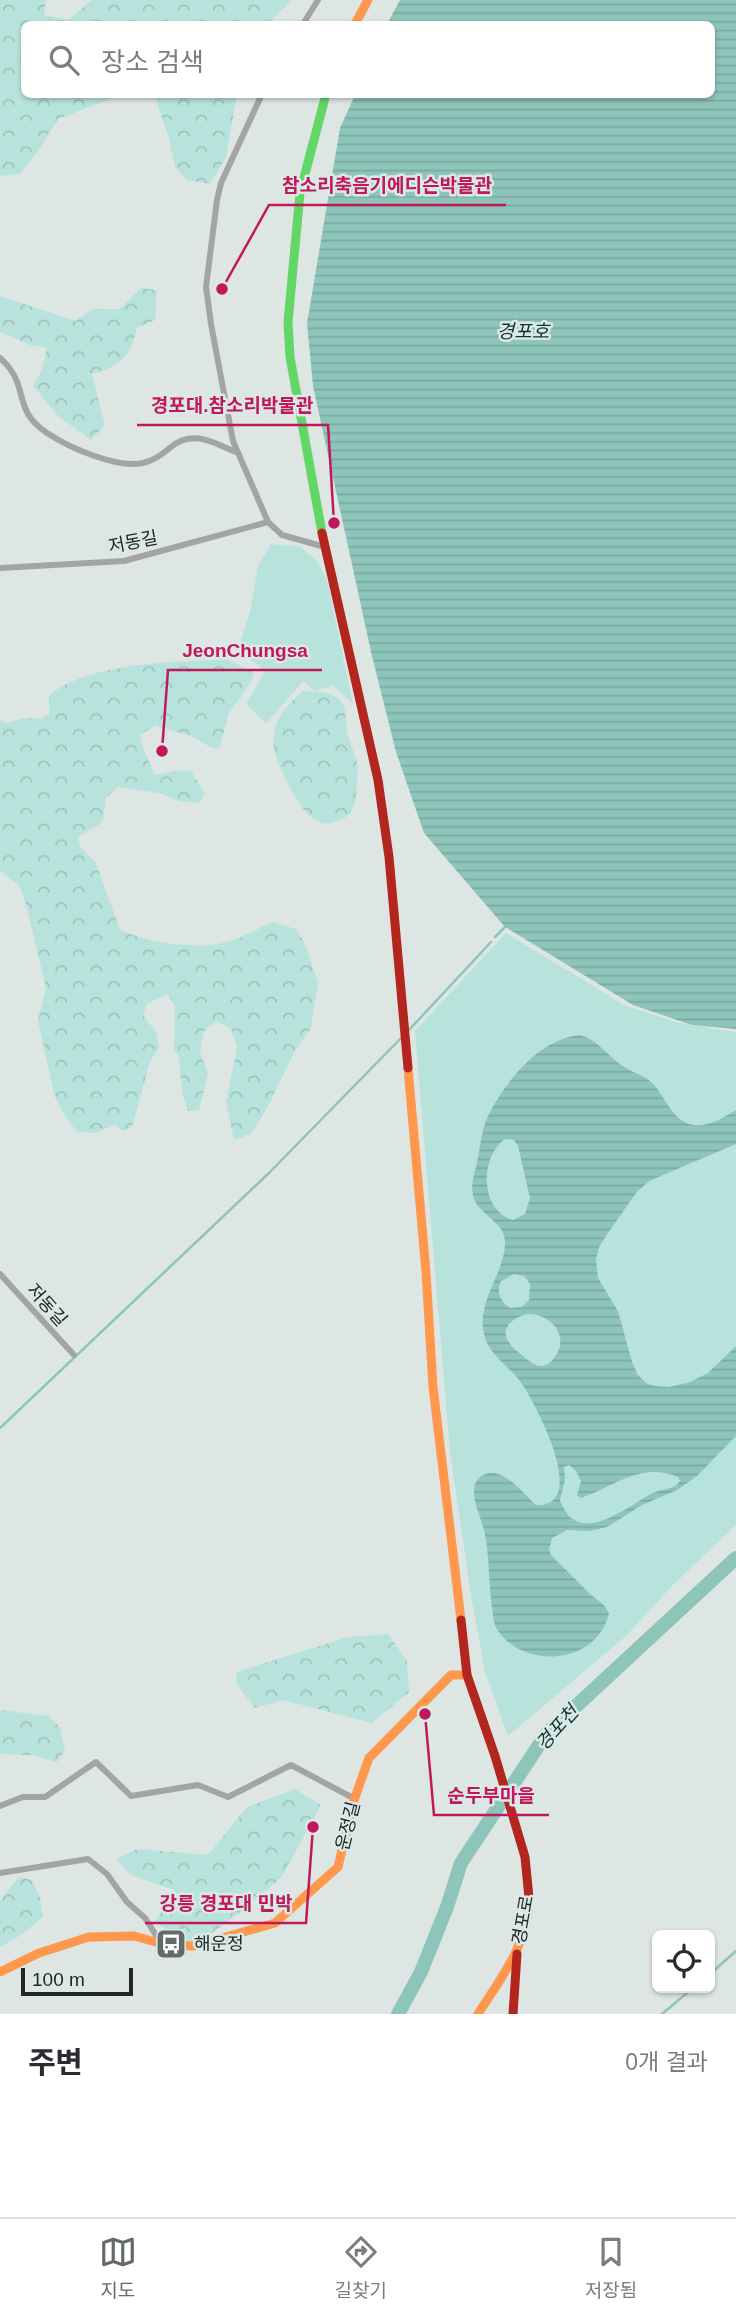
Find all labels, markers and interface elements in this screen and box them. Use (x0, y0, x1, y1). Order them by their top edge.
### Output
search box (21, 21, 715, 98)
icon: search (45, 41, 83, 79)
text: 장소 검색 (101, 47, 204, 77)
callout: 참소리축음기에디슨박물관 (269, 165, 506, 205)
text: 참소리축음기에디슨박물관 (282, 175, 492, 196)
water label: 경포호 (497, 321, 551, 342)
callout: 경포대.참소리박물관 (137, 385, 328, 425)
text: 경포대.참소리박물관 (151, 395, 314, 416)
street label: 저동길 (107, 527, 159, 557)
callout: JeonChungsa (168, 630, 322, 670)
text: JeonChungsa (182, 640, 308, 661)
street label: 저동길 (23, 1280, 71, 1330)
water label: 경포천 (532, 1700, 583, 1755)
callout: 순두부마을 (434, 1775, 549, 1815)
text: 순두부마을 (447, 1785, 535, 1806)
street label: 운정길 (332, 1799, 364, 1853)
callout: 강릉 경포대 민박 (145, 1883, 306, 1923)
text: 강릉 경포대 민박 (160, 1893, 292, 1914)
street label: 경포로 (509, 1894, 537, 1946)
bus stop icon: 해운정 (154, 1927, 188, 1961)
map controls (652, 1930, 715, 1993)
button: locate (652, 1930, 715, 1993)
place label: 해운정 (194, 1934, 244, 1954)
scale bar (21, 1965, 133, 1997)
text: 100 m (32, 1969, 85, 1990)
text: 주변 (28, 2046, 83, 2079)
text: 0개 결과 (625, 2049, 708, 2075)
tab: 지도 (99, 2233, 137, 2302)
tab: 길찾기 (335, 2233, 387, 2302)
tab: 저장됨 (585, 2233, 637, 2302)

